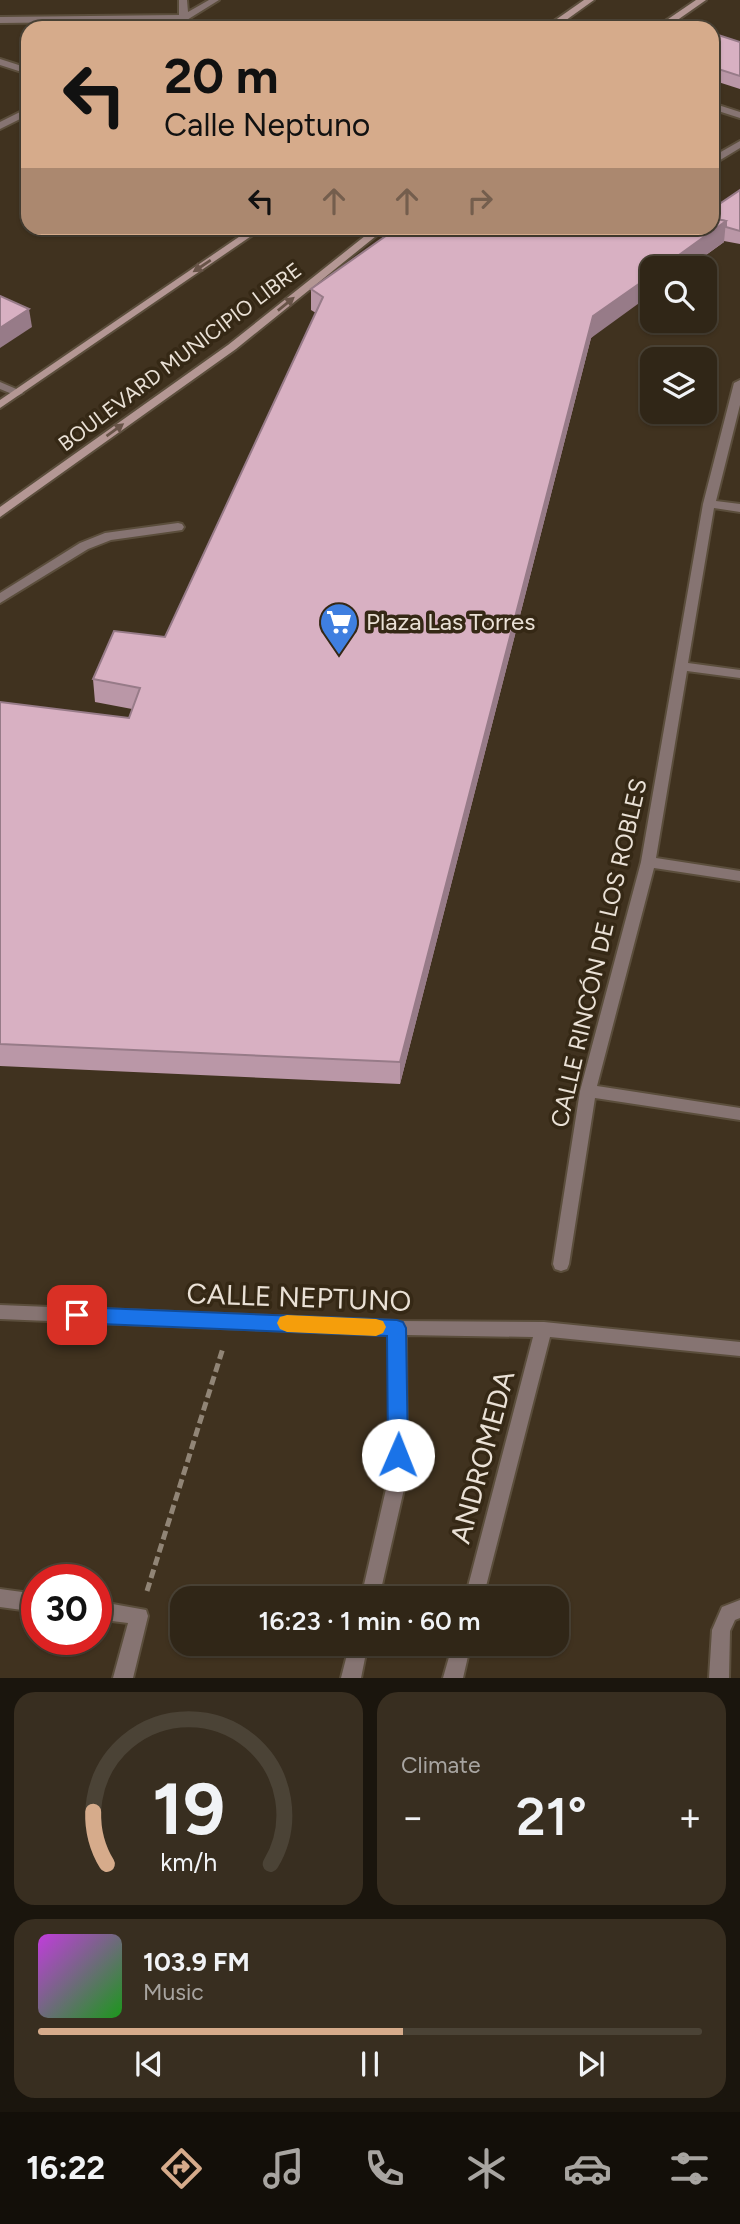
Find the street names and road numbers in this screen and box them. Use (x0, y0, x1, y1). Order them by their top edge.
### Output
street label: BOULEVARD MUNICIPIO LIBRE (53, 257, 306, 456)
street label: CALLE RINCÓN DE LOS ROBLES (544, 776, 653, 1130)
street label: CALLE NEPTUNO (186, 1276, 412, 1318)
street label: ANDROMEDA (443, 1367, 521, 1547)

